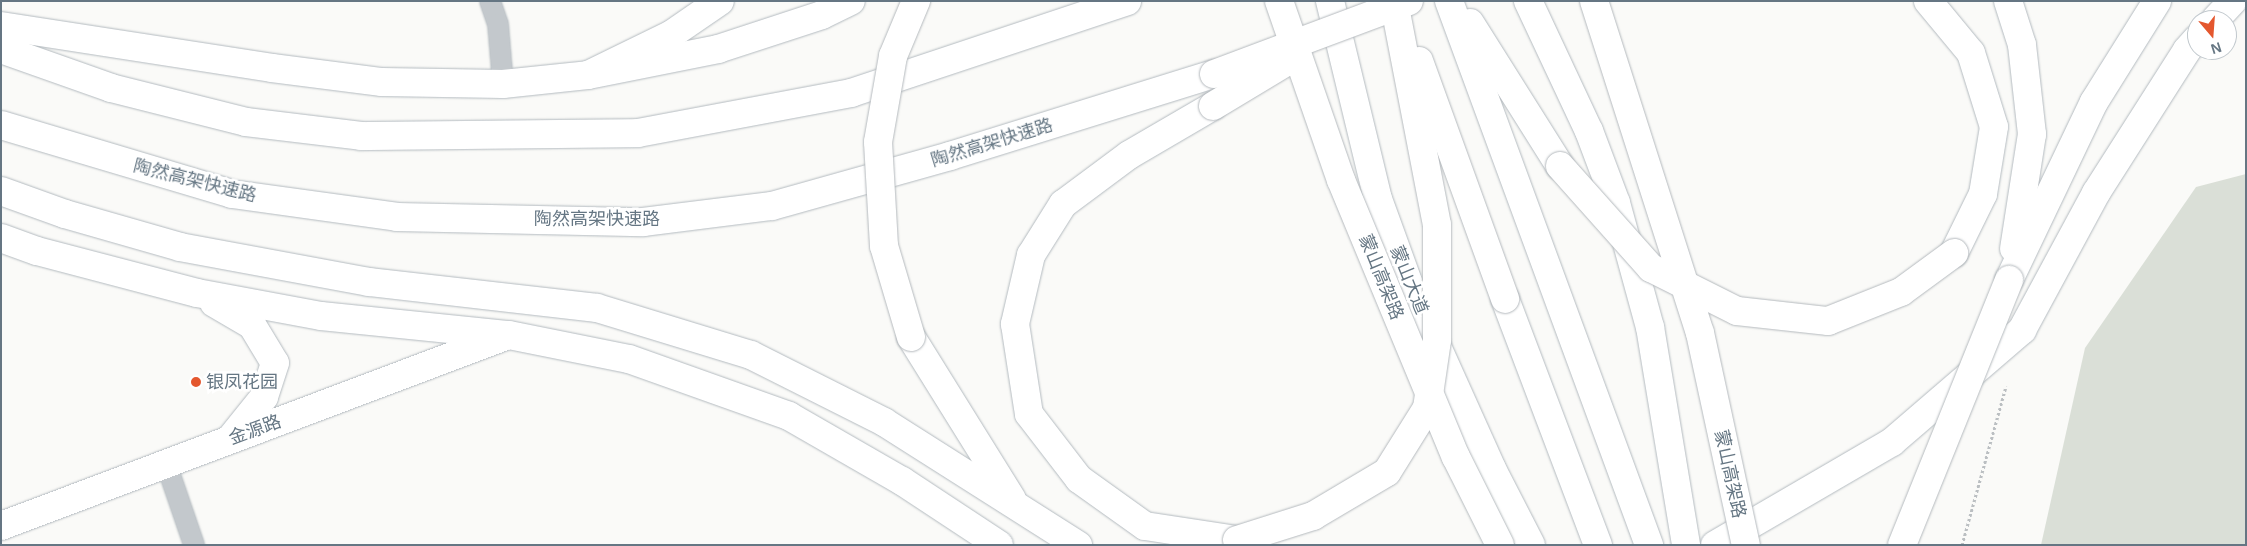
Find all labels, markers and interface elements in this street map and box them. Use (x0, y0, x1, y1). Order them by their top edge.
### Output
north arrow (2187, 10, 2237, 60)
text: N (2209, 39, 2224, 57)
street label: 陶然高架快速路 (929, 114, 1055, 172)
street label: 陶然高架快速路 (131, 155, 259, 207)
street label: 陶然高架快速路 (534, 208, 660, 230)
street label: 蒙山高架路 (1354, 231, 1408, 323)
street label: 蒙山大道 (1386, 243, 1432, 317)
place label: 银凤花园 (206, 371, 278, 393)
marker: 银凤花园 (190, 376, 202, 388)
street label: 金源路 (226, 411, 284, 449)
street label: 蒙山高架路 (1710, 428, 1750, 520)

